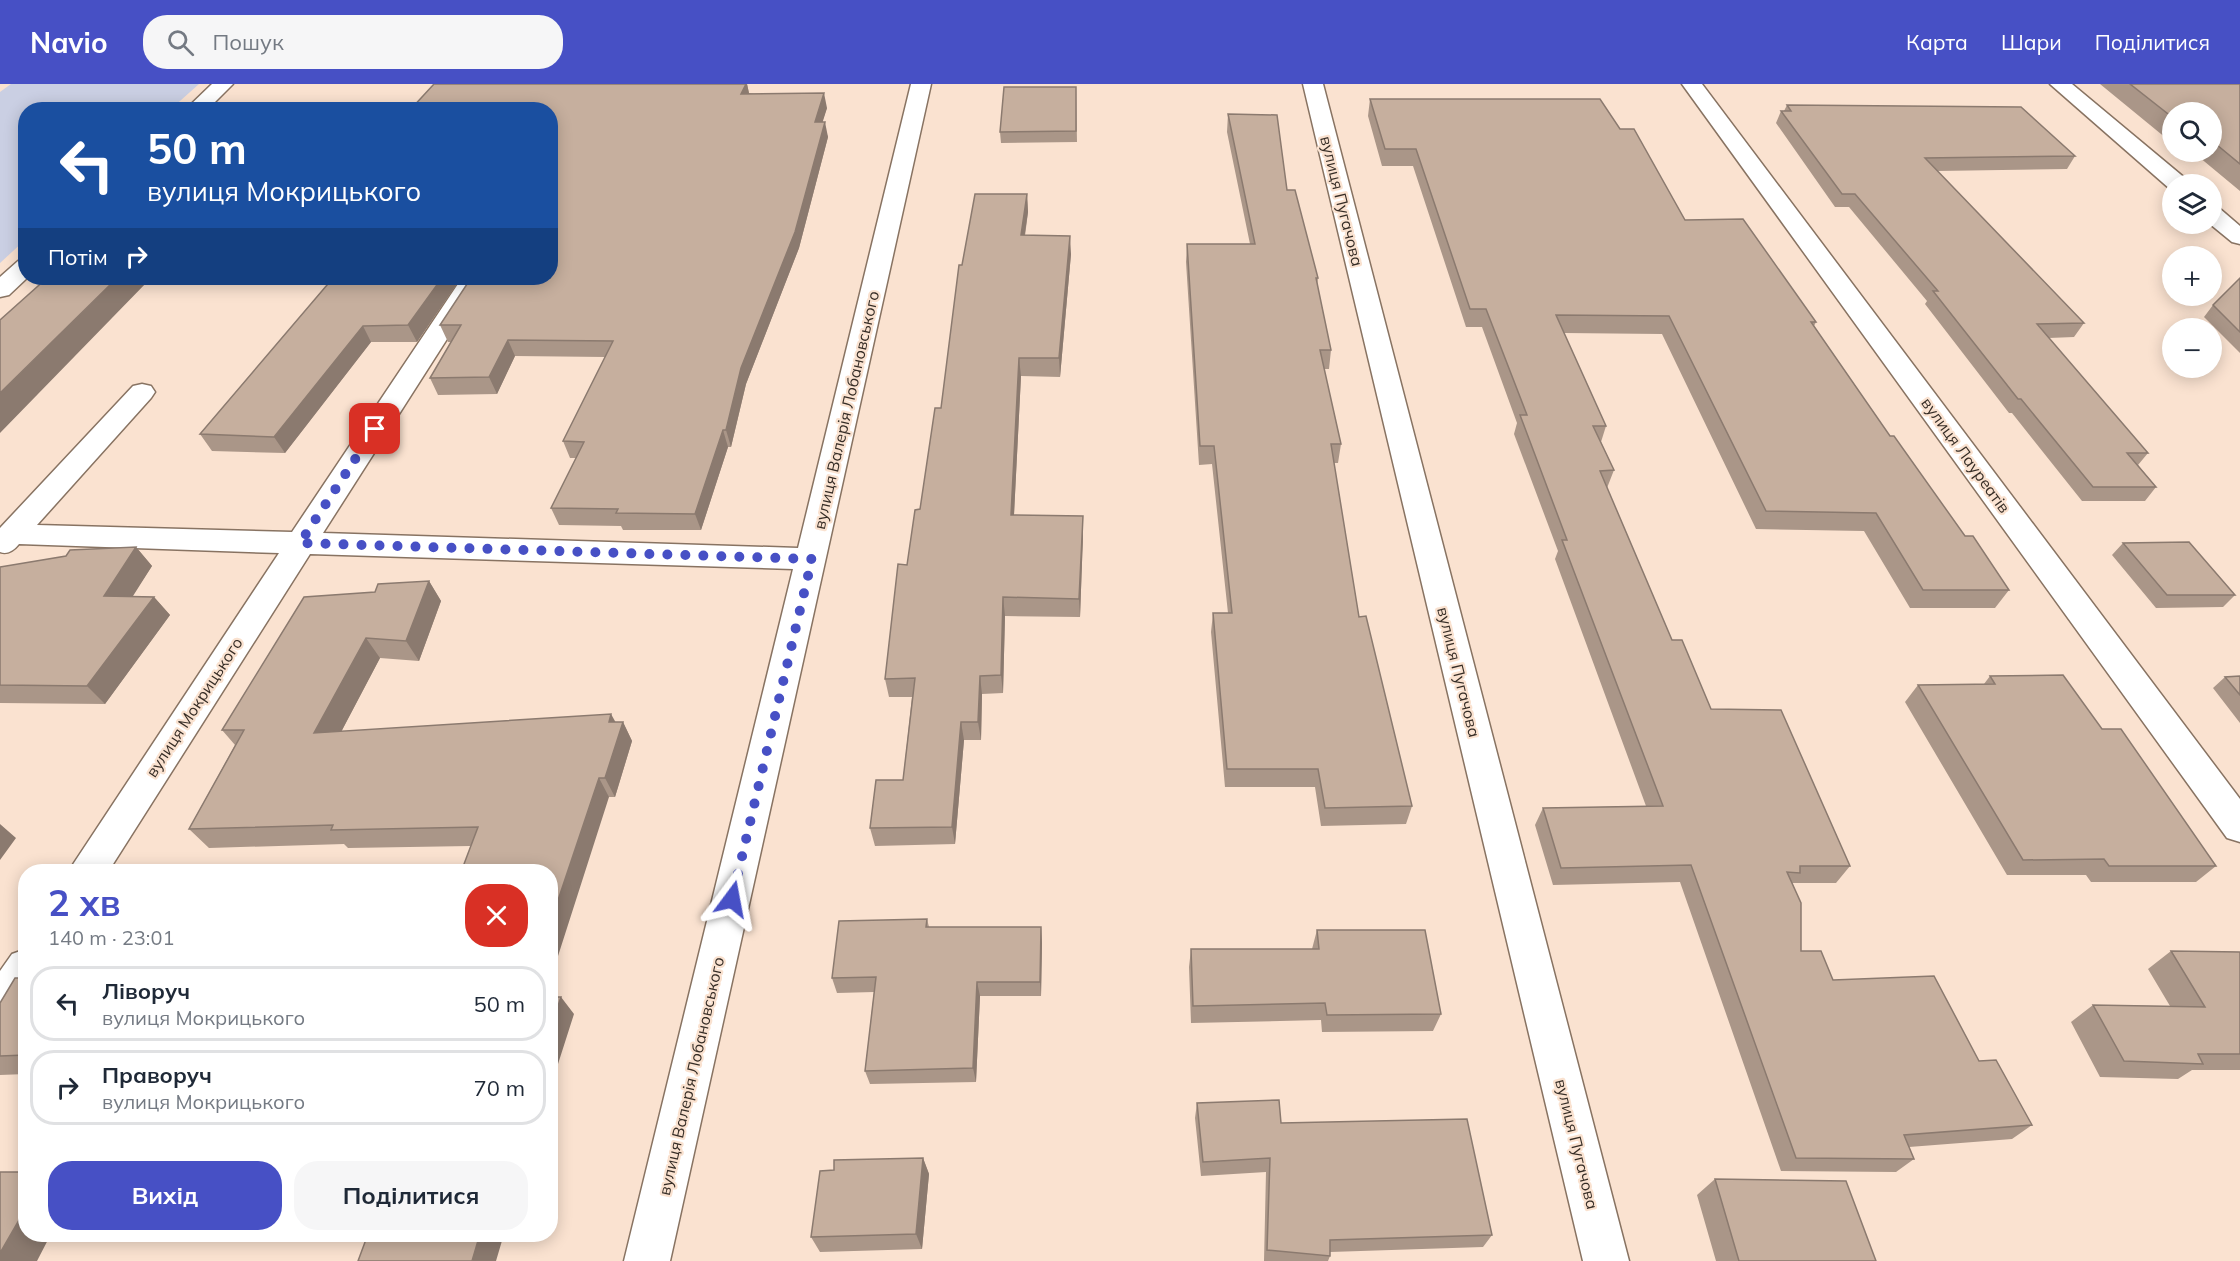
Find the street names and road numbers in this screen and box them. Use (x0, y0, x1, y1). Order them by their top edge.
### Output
street label: вулиця Пугачова (1316, 134, 1368, 268)
street label: вулиця Валерія Лобановського (809, 289, 883, 531)
street label: вулиця Лауреатів (1917, 393, 2015, 517)
street label: вулиця Пугачова (1433, 605, 1485, 739)
street label: вулиця Мокрицького (141, 633, 247, 781)
street label: вулиця Валерія Лобановського (654, 955, 728, 1197)
street label: вулиця Пугачова (1551, 1077, 1603, 1211)

